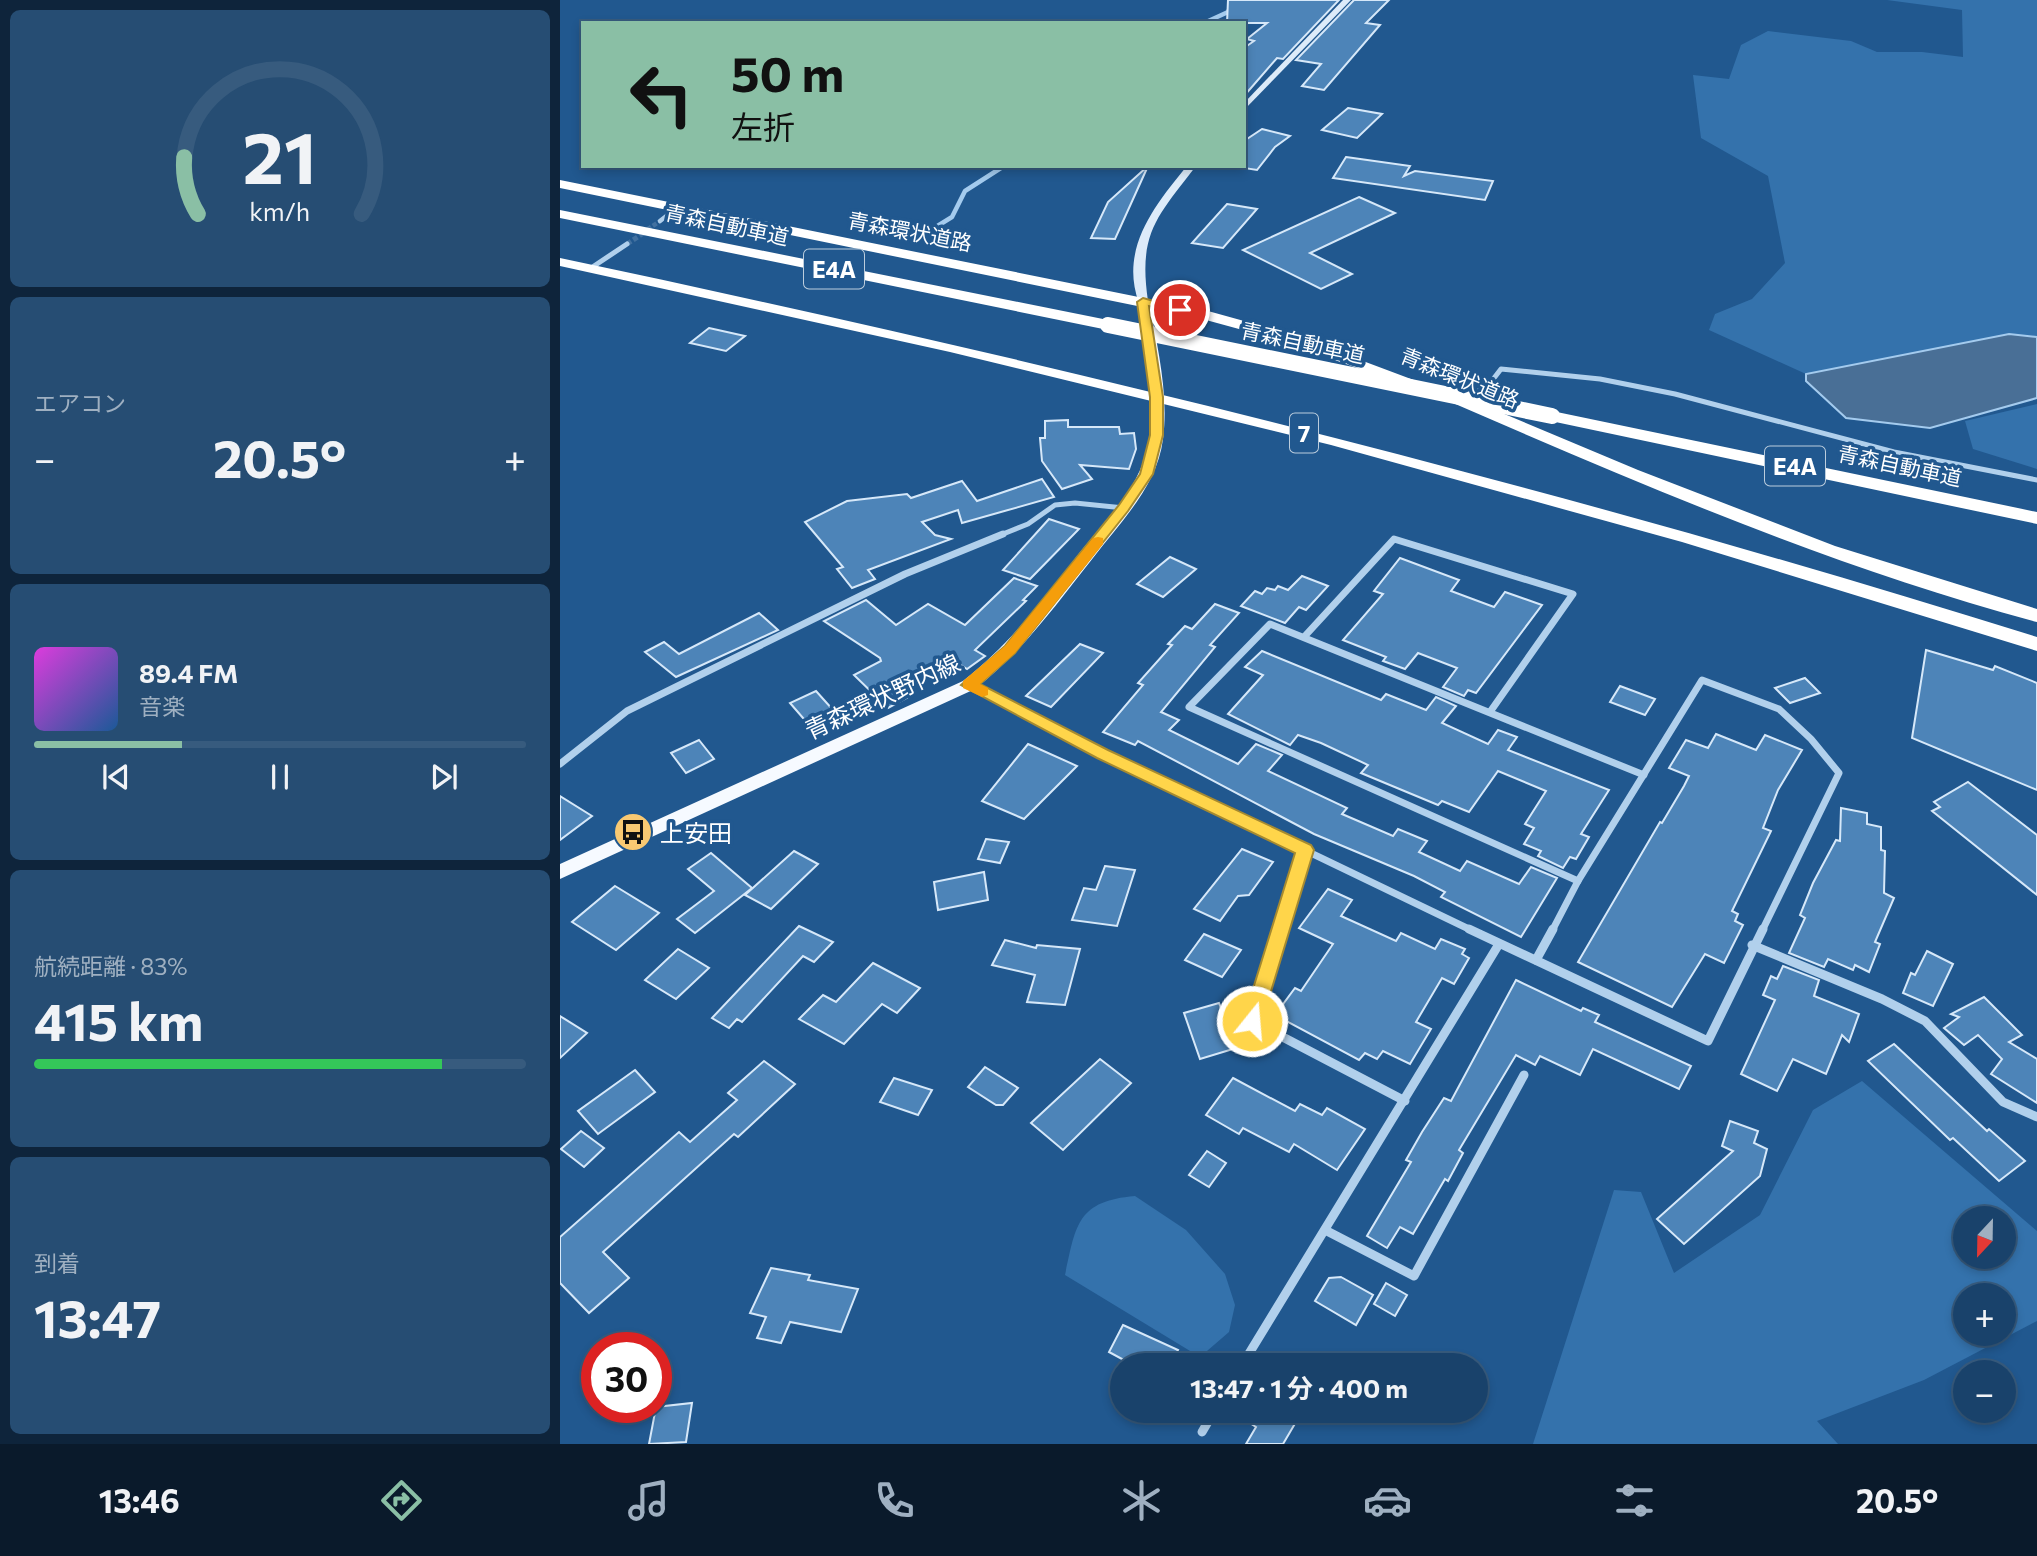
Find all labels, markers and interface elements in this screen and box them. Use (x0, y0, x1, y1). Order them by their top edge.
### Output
text: 50 m (731, 42, 844, 102)
icon: left (616, 49, 707, 140)
text: 左折 (731, 106, 795, 146)
text: 21 (243, 111, 317, 200)
text: km/h (250, 196, 310, 226)
street label: 青森自動車道 (663, 199, 791, 249)
street label: 青森環状道路 (846, 207, 974, 255)
road number: E4A (804, 250, 864, 288)
pin (1150, 280, 1210, 340)
icon: arrive (1161, 291, 1199, 329)
street label: 青森自動車道 (1239, 317, 1367, 367)
street label: 青森環状道路 (1397, 342, 1523, 412)
text: エアコン (34, 389, 126, 417)
road number: 7 (1290, 414, 1318, 452)
text: 20.5° (213, 425, 346, 489)
text: − (34, 434, 56, 481)
text: + (504, 434, 526, 481)
street label: 青森自動車道 (1836, 440, 1964, 490)
road number: E4A (1765, 446, 1825, 486)
street label: 青森環状野内線 (800, 647, 964, 745)
text: 89.4 FM (139, 657, 238, 688)
text: 音楽 (139, 692, 185, 720)
icon: previous (97, 758, 135, 796)
icon: pause (261, 758, 299, 796)
icon: next (425, 758, 463, 796)
bus stop icon: 上安田 (612, 811, 654, 853)
place label: 上安田 (660, 818, 732, 847)
text: 航続距離 · 83% (34, 952, 188, 980)
position arrow (1215, 984, 1289, 1058)
text: 415 km (34, 988, 203, 1052)
north arrow (1953, 1206, 2016, 1269)
map controls (1953, 1206, 2016, 1423)
text: 到着 (34, 1249, 80, 1277)
button: + (1953, 1283, 2016, 1346)
text: 13:47 (34, 1285, 161, 1349)
speed limit sign: 30 (581, 1332, 672, 1423)
button: − (1953, 1360, 2016, 1423)
text: 13:47 · 1 分 · 400 m (1190, 1372, 1408, 1403)
icon: directions (377, 1476, 426, 1525)
icon: music (624, 1476, 673, 1525)
icon: phone (870, 1476, 919, 1525)
icon: climate (1117, 1476, 1166, 1525)
icon: car (1363, 1476, 1412, 1525)
icon: filters (1610, 1476, 1659, 1525)
text: 13:46 (99, 1480, 180, 1520)
text: 20.5° (1856, 1480, 1938, 1520)

